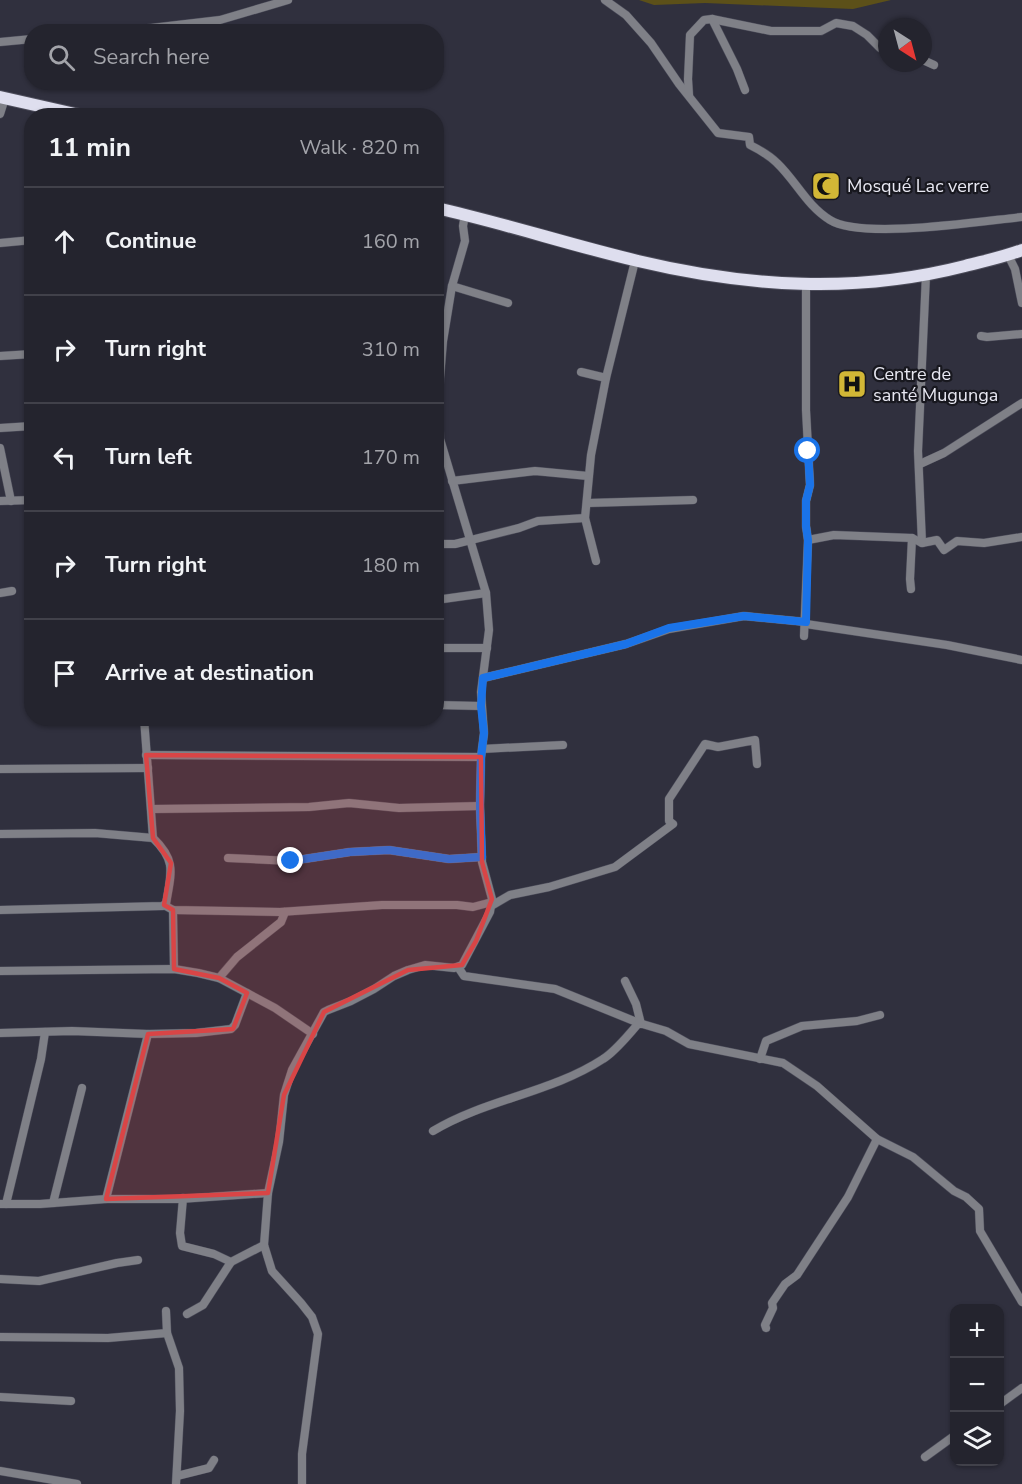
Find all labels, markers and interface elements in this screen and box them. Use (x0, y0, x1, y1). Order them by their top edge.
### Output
north arrow (878, 18, 932, 72)
search box (24, 24, 444, 90)
icon: search (45, 41, 78, 74)
text: Search here (93, 42, 210, 72)
text: 11 min (48, 130, 131, 165)
text: Walk · 820 m (300, 134, 420, 161)
mosque icon: Mosqué Lac verre (810, 170, 842, 202)
place label: Mosqué Lac verre (847, 174, 989, 198)
icon: ahead (48, 225, 81, 258)
text: Continue (105, 226, 196, 256)
text: 160 m (362, 228, 420, 255)
icon: right (48, 333, 81, 366)
text: Turn right (105, 334, 206, 364)
text: 310 m (362, 336, 420, 363)
place label: Centre de santé Mugunga (873, 362, 998, 407)
hospital icon: Centre de santé Mugunga (836, 368, 868, 400)
route start (794, 437, 820, 463)
icon: left (48, 441, 81, 474)
text: Turn left (105, 442, 192, 472)
text: 170 m (362, 444, 420, 471)
icon: right (48, 549, 81, 582)
text: Turn right (105, 550, 206, 580)
text: 180 m (362, 552, 420, 579)
icon: arrive (48, 657, 81, 690)
text: Arrive at destination (105, 658, 314, 688)
route end (277, 847, 303, 873)
map controls (950, 1304, 1004, 1466)
button: + (950, 1304, 1004, 1358)
button: − (950, 1358, 1004, 1412)
button: layers (950, 1412, 1004, 1466)

